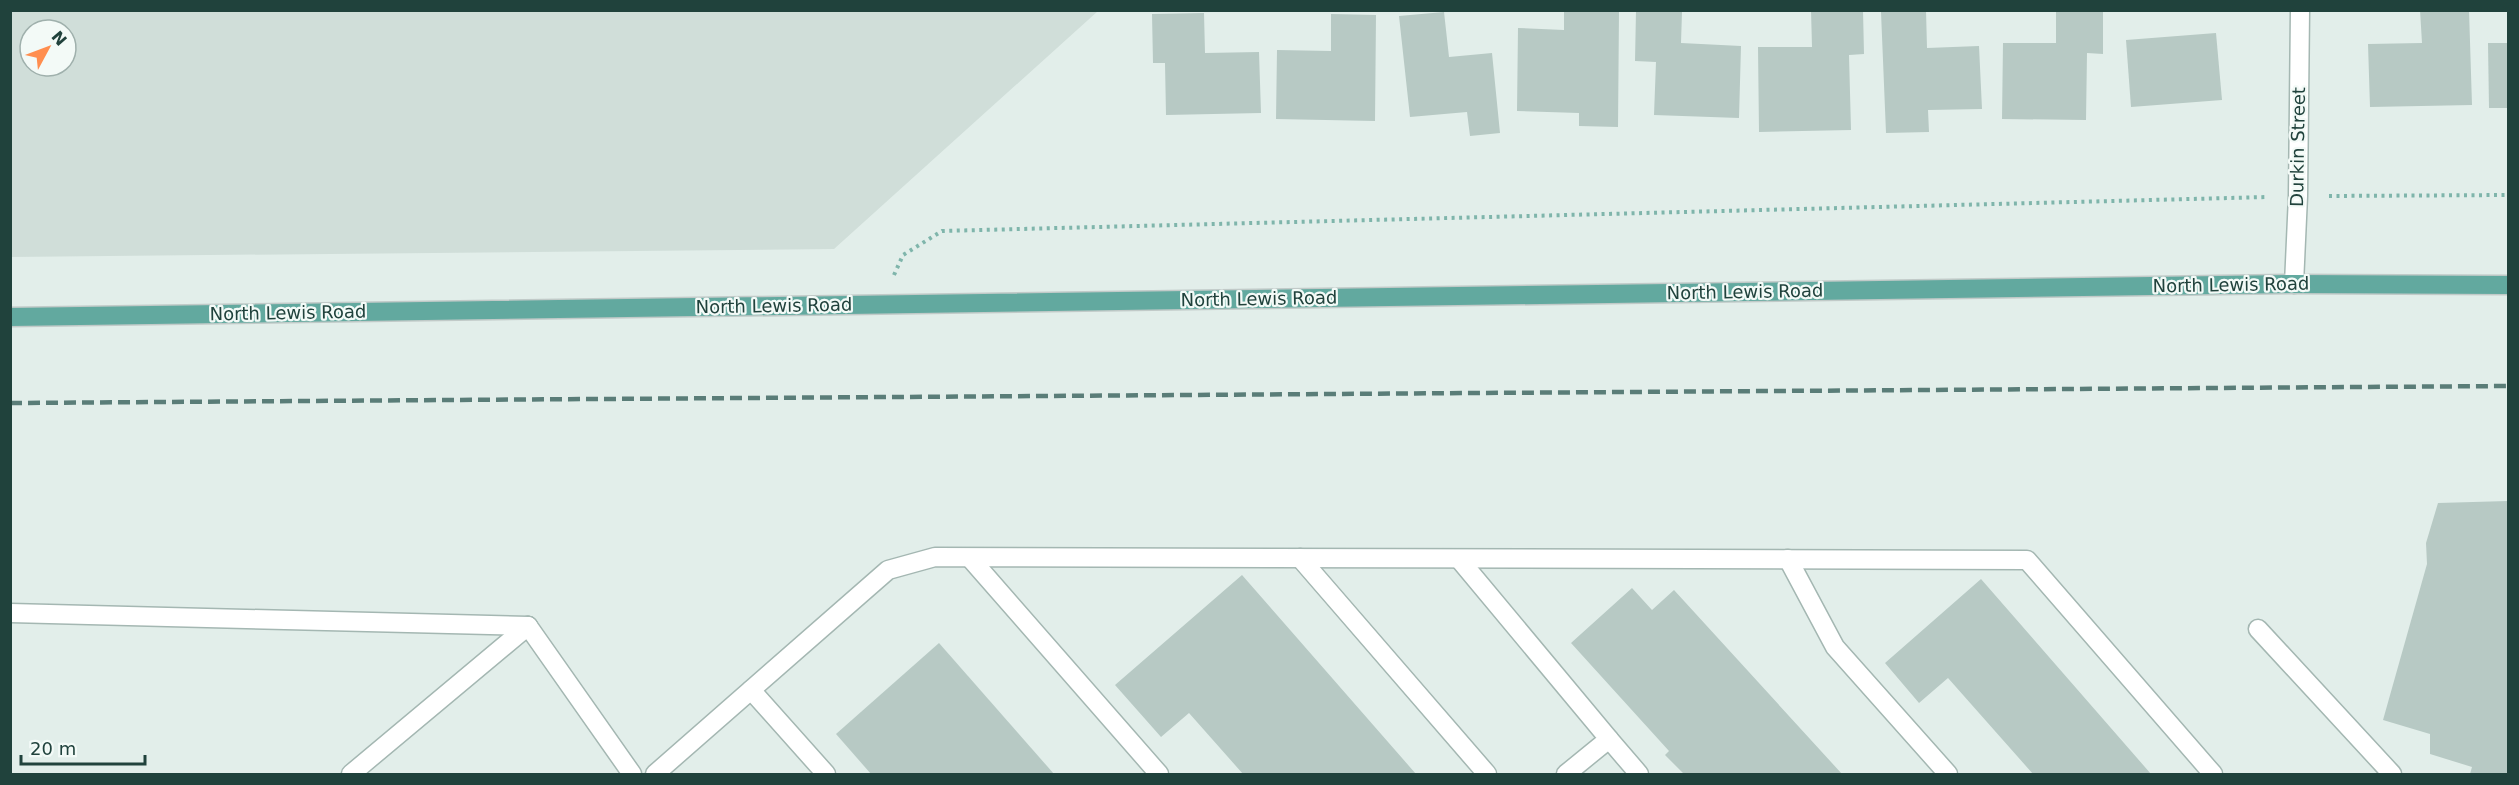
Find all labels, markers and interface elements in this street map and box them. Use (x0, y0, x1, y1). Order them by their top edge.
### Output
north arrow (18, 18, 78, 78)
text: N (47, 27, 71, 50)
street label: Durkin Street (2286, 87, 2309, 207)
street label: North Lewis Road (2152, 273, 2310, 296)
street label: North Lewis Road (1666, 280, 1824, 303)
street label: North Lewis Road (1180, 287, 1338, 310)
street label: North Lewis Road (695, 294, 853, 317)
street label: North Lewis Road (209, 301, 367, 324)
scale bar (21, 728, 146, 766)
text: 20 m (30, 738, 76, 759)

